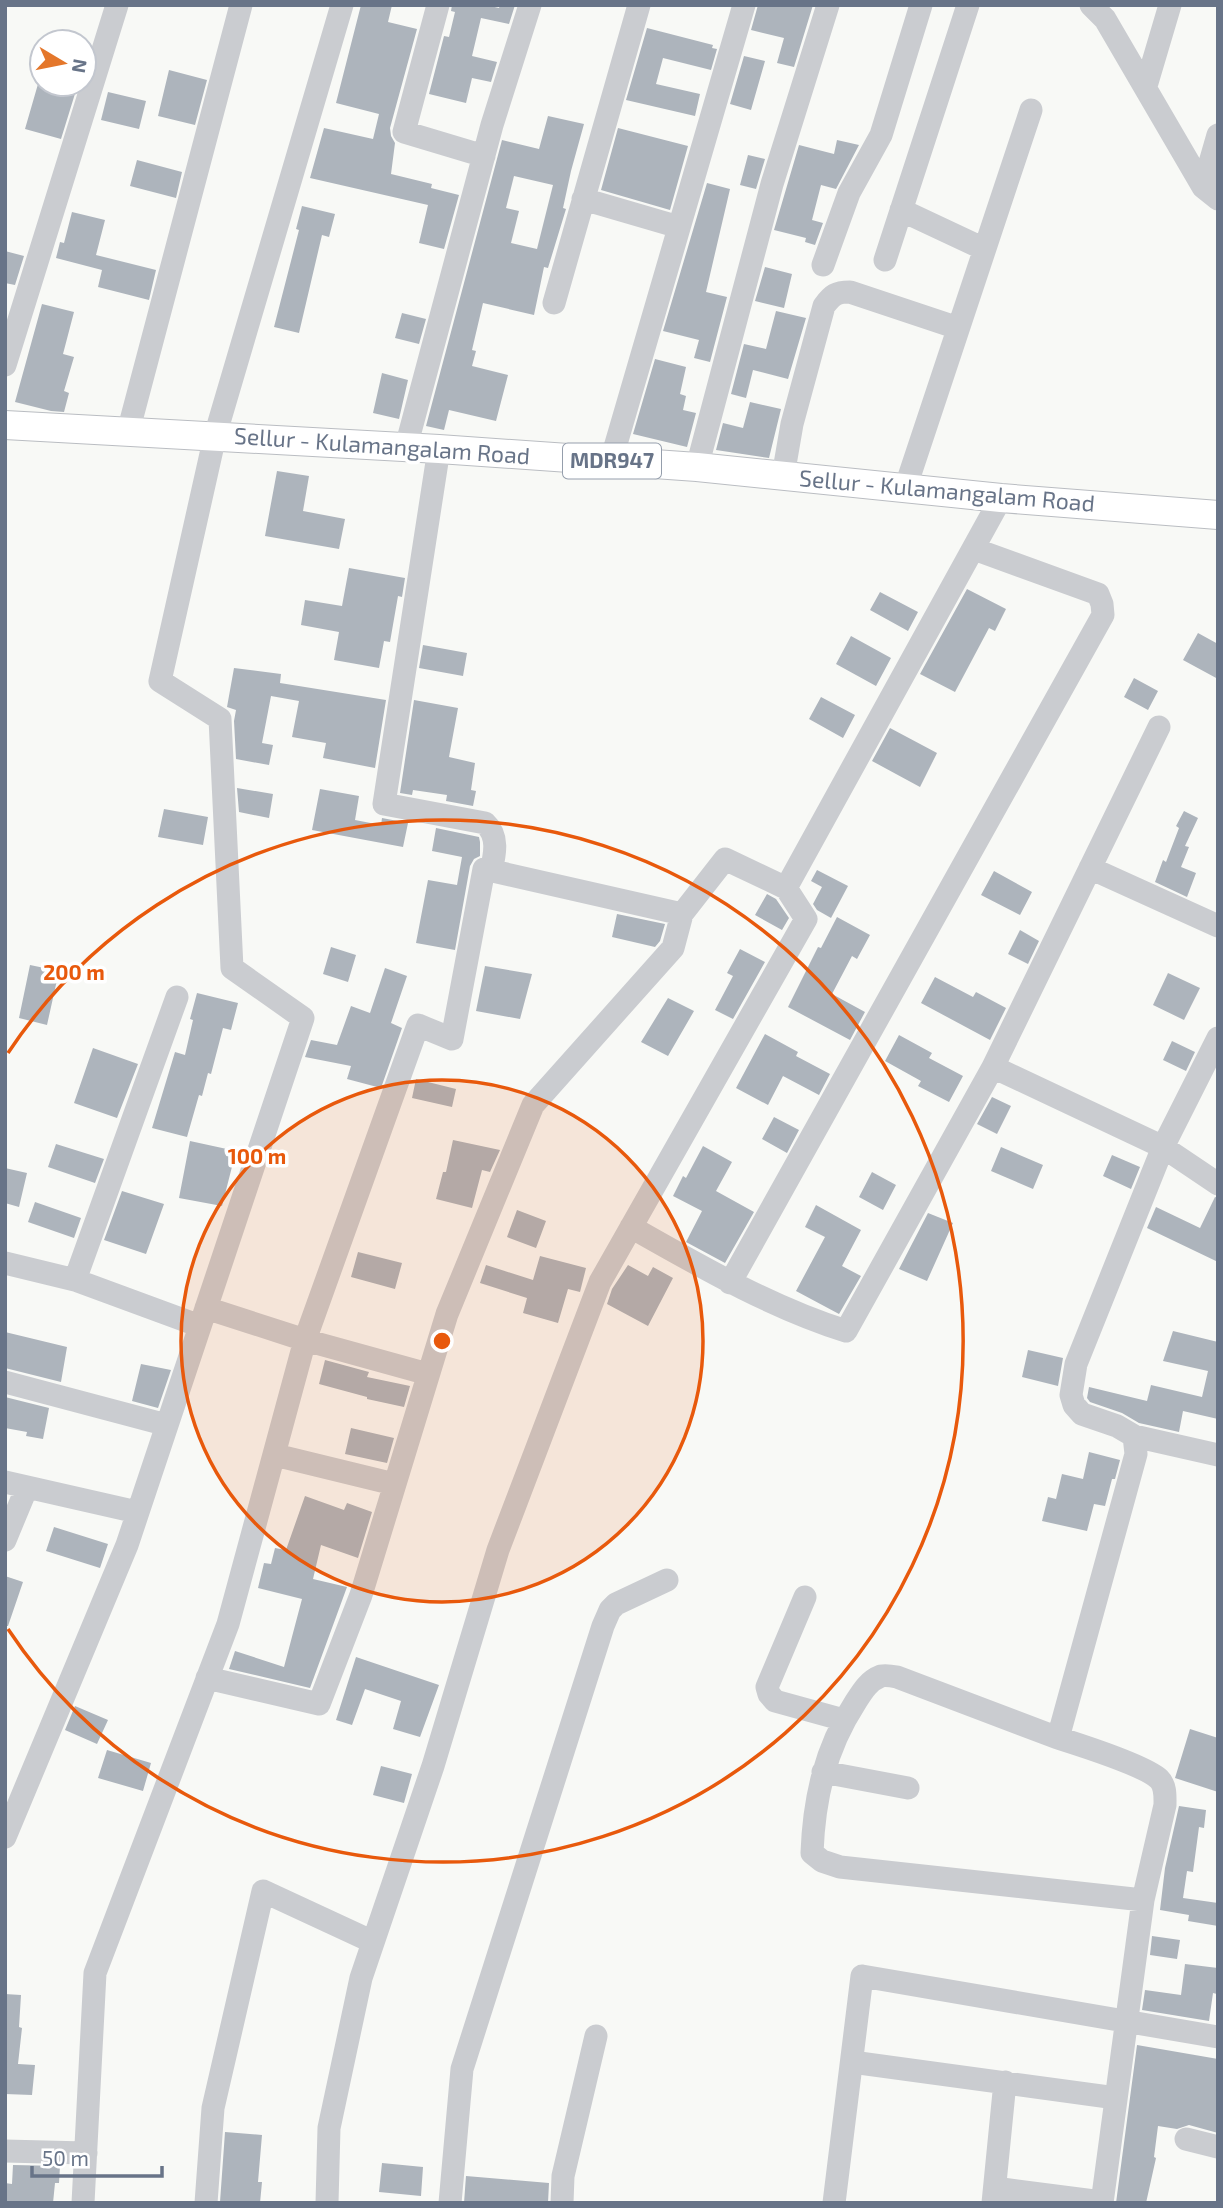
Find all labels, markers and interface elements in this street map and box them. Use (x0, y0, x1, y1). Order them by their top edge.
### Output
north arrow (28, 28, 98, 98)
text: N (68, 57, 93, 75)
street label: Sellur - Kulamangalam Road (233, 421, 531, 469)
road number: MDR947 (563, 444, 661, 478)
street label: Sellur - Kulamangalam Road (798, 463, 1096, 517)
text: 200 m (43, 959, 105, 984)
text: 100 m (228, 1143, 286, 1168)
centre of rings (430, 1329, 454, 1353)
scale bar (32, 2134, 161, 2178)
text: 50 m (42, 2145, 89, 2170)

